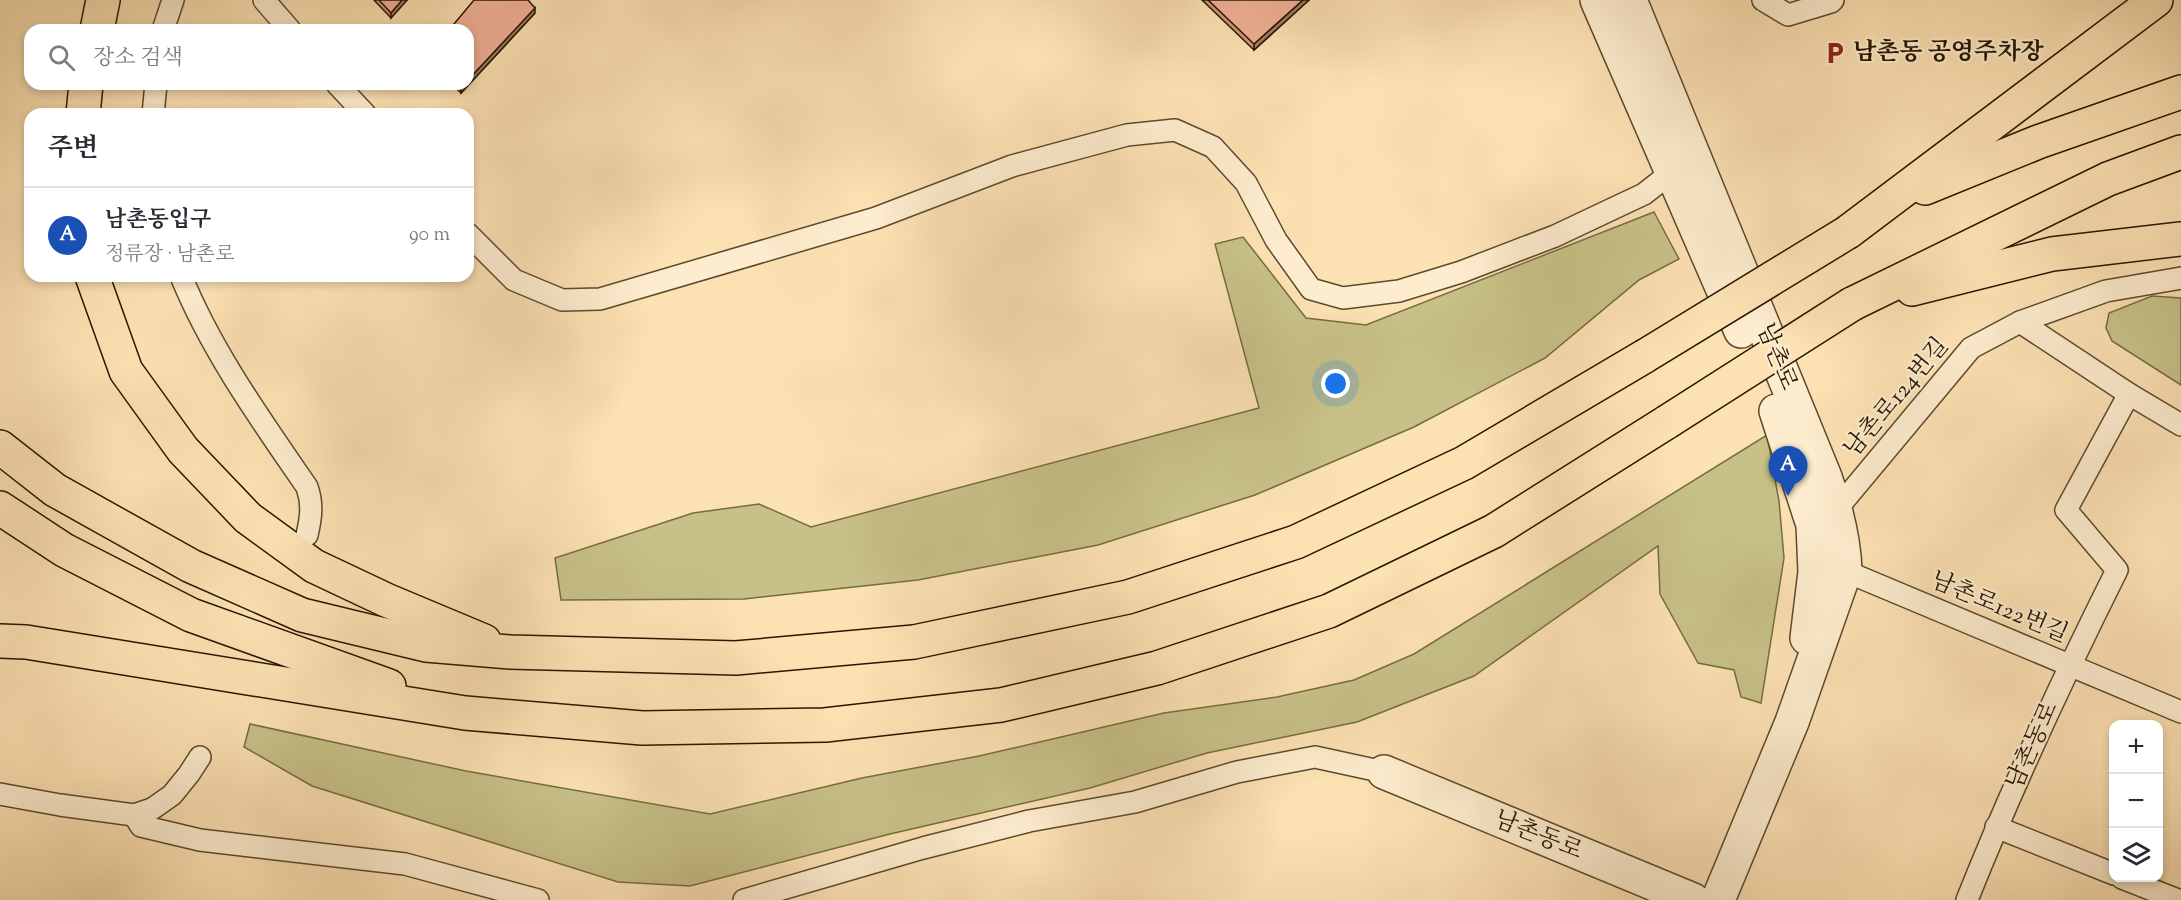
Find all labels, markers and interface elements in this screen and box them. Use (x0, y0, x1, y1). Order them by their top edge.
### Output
search box (24, 24, 474, 90)
place label: 남촌동 공영주차장 (1853, 36, 2044, 70)
parking icon: 남촌동 공영주차장 (1822, 40, 1848, 66)
icon: search (45, 41, 78, 74)
text: 장소 검색 (93, 43, 183, 75)
text: 주변 (48, 131, 98, 168)
text: 남촌동입구 (105, 205, 211, 237)
text: A (59, 221, 76, 250)
text: 90 m (409, 221, 450, 250)
text: 정류장 · 남촌로 (105, 241, 234, 270)
street label: 남촌로 (1747, 318, 1805, 396)
street label: 남촌로124번길 (1837, 331, 1957, 465)
your location (1321, 369, 1350, 398)
pin: A (1768, 446, 1808, 496)
street label: 남촌로122번길 (1925, 564, 2073, 652)
street label: 남촌동로 (1999, 697, 2067, 795)
map controls (2109, 720, 2163, 882)
button: + (2109, 720, 2163, 774)
button: − (2109, 774, 2163, 828)
street label: 남촌동로 (1489, 803, 1587, 869)
button: layers (2109, 828, 2163, 882)

